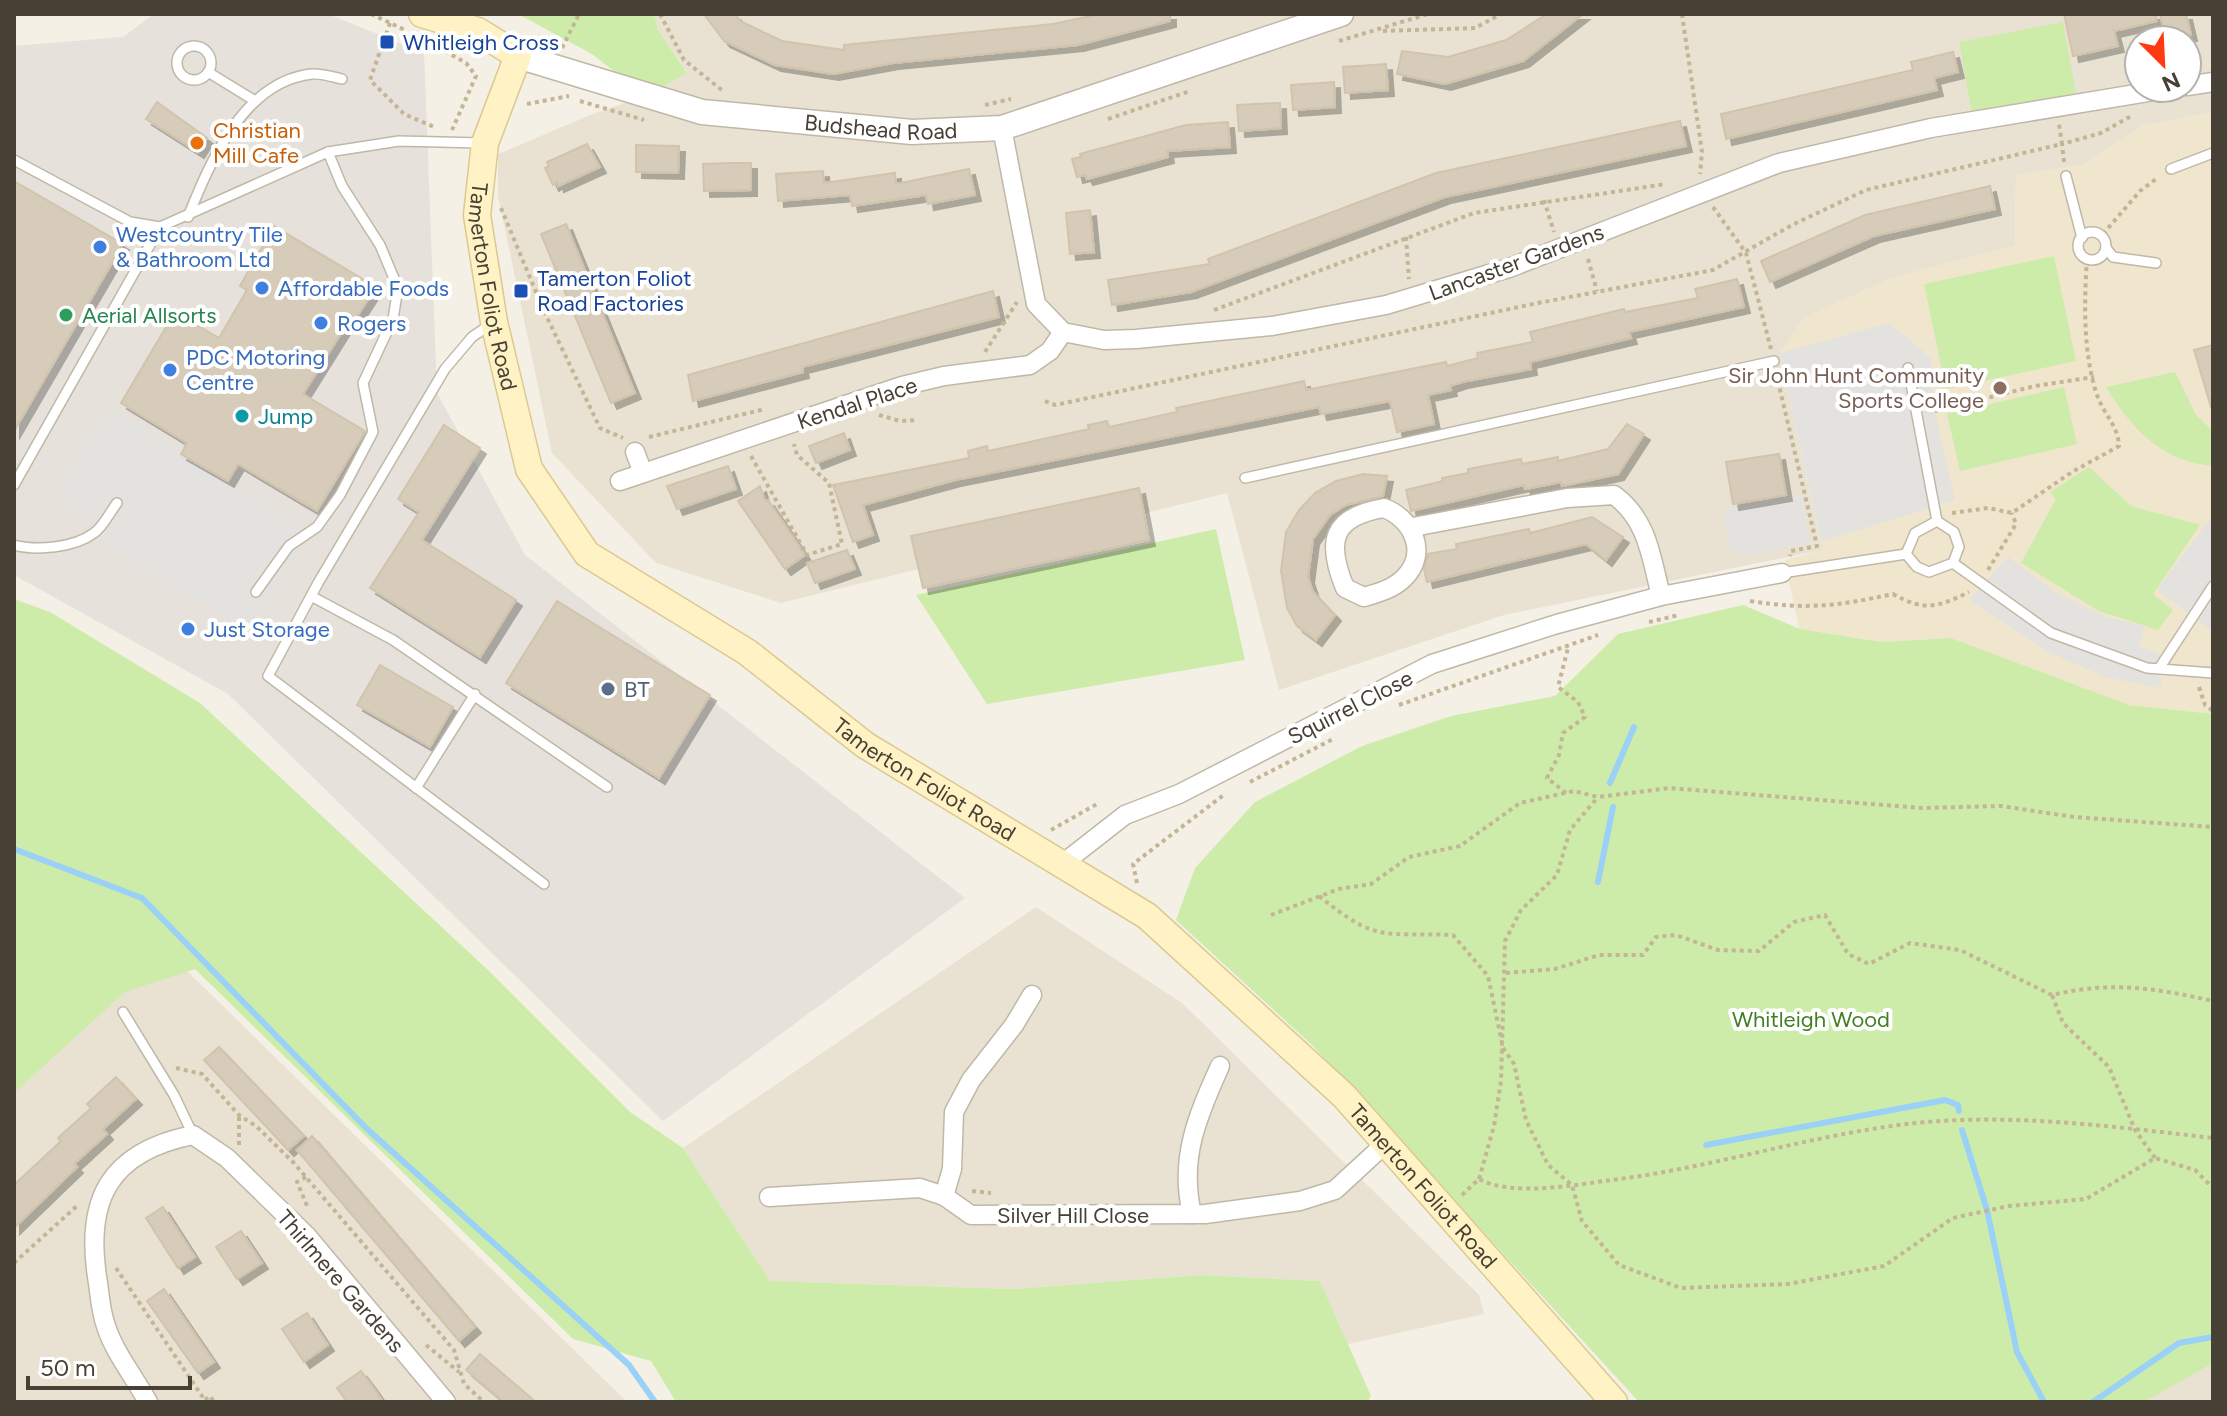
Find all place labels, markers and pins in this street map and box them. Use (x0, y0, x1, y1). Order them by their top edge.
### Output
place label: Whitleigh Cross (403, 29, 559, 56)
marker: Whitleigh Cross (378, 33, 396, 51)
place label: Christian Mill Cafe (213, 117, 301, 169)
marker: Christian Mill Cafe (188, 134, 206, 152)
place label: Westcountry Tile & Bathroom Ltd (116, 221, 283, 273)
marker: Westcountry Tile & Bathroom Ltd (91, 238, 109, 256)
place label: Tamerton Foliot Road Factories (537, 265, 692, 317)
place label: Affordable Foods (278, 275, 449, 302)
marker: Affordable Foods (253, 279, 271, 297)
marker: Tamerton Foliot Road Factories (512, 282, 530, 300)
place label: Aerial Allsorts (82, 302, 216, 329)
marker: Aerial Allsorts (57, 306, 75, 324)
place label: Rogers (337, 310, 406, 337)
marker: Rogers (312, 314, 330, 332)
place label: PDC Motoring Centre (186, 344, 325, 396)
marker: PDC Motoring Centre (161, 361, 179, 379)
place label: Sir John Hunt Community Sports College (1728, 362, 1984, 414)
marker: Sir John Hunt Community Sports College (1991, 379, 2009, 397)
place label: Jump (258, 403, 313, 430)
marker: Jump (233, 407, 251, 425)
place label: Just Storage (204, 616, 330, 643)
marker: Just Storage (179, 620, 197, 638)
place label: BT (624, 676, 650, 703)
marker: BT (599, 680, 617, 698)

